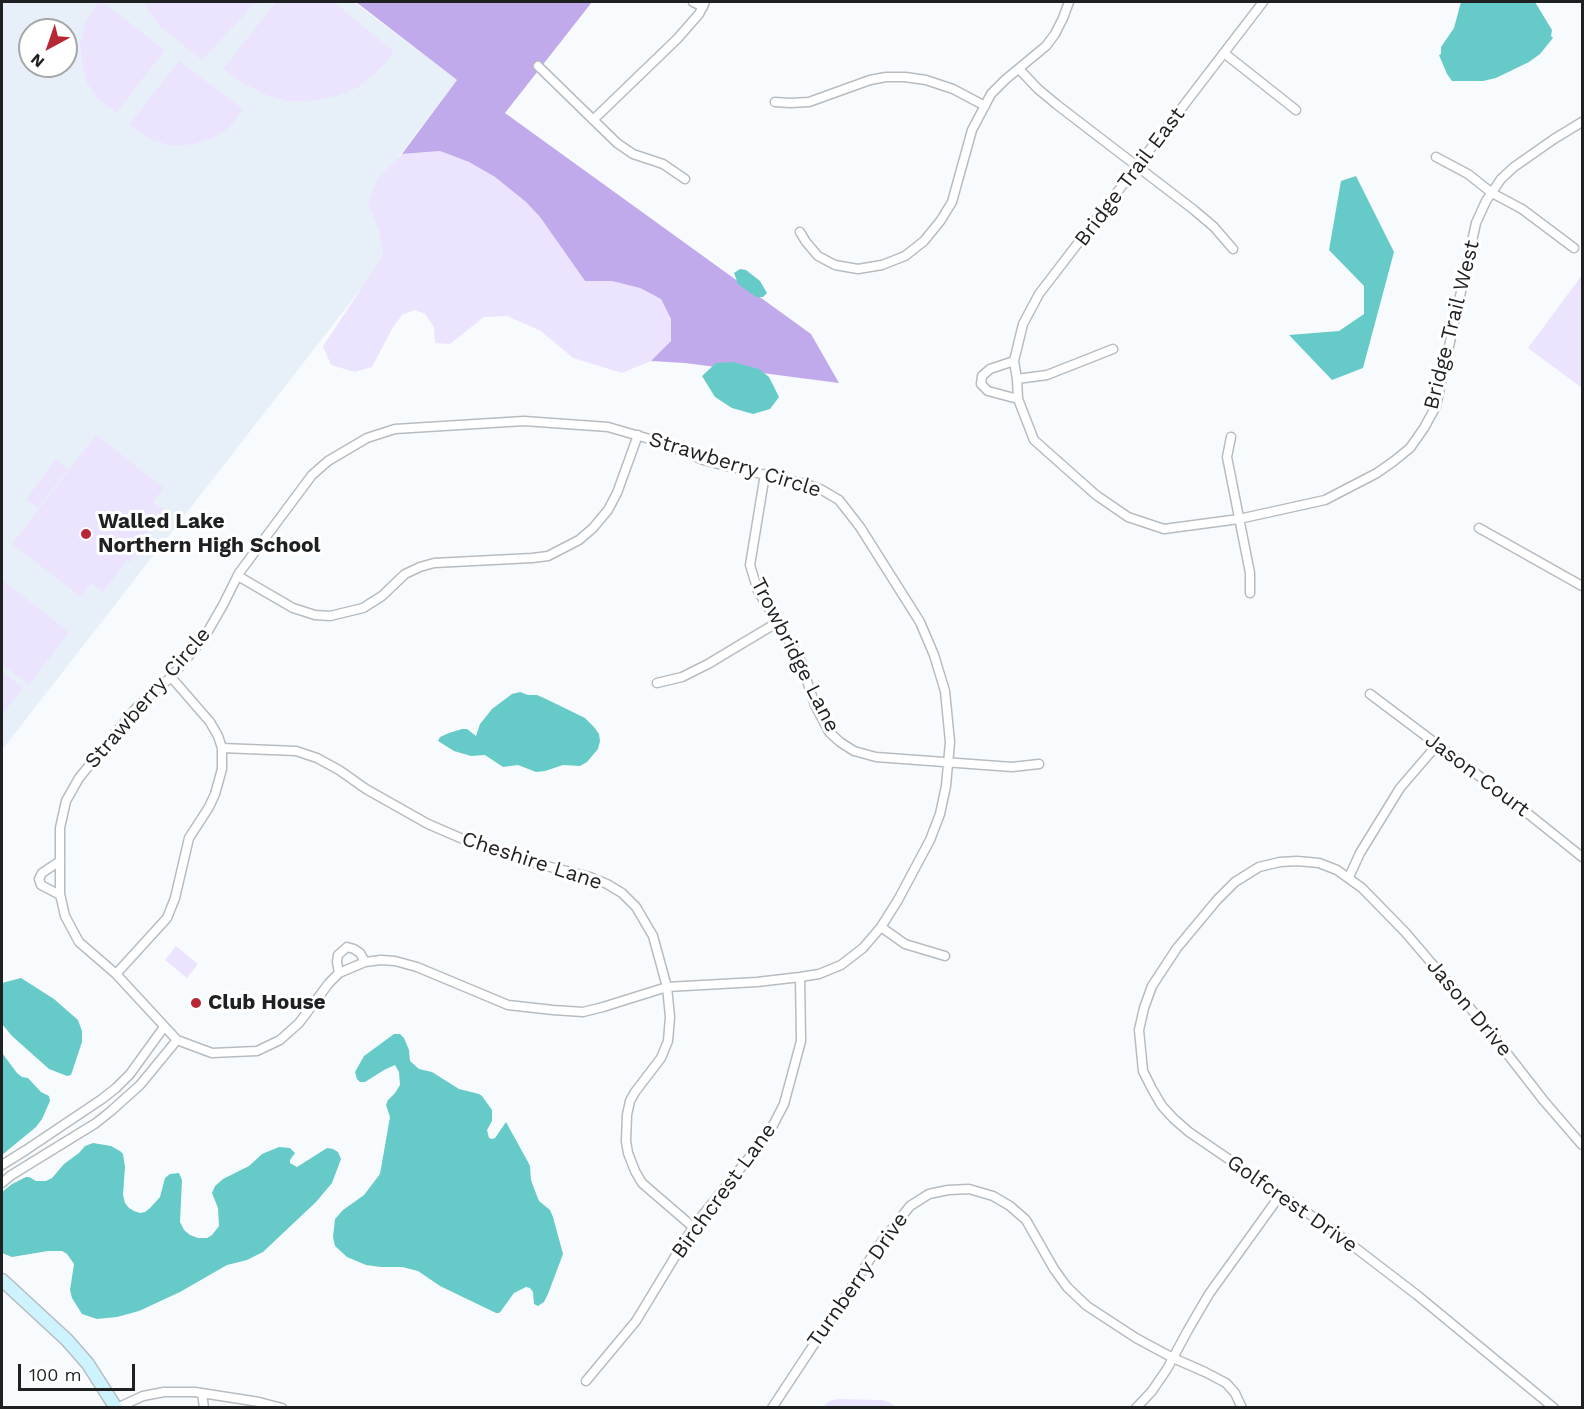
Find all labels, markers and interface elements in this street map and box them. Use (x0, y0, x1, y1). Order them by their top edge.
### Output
north arrow (18, 18, 78, 78)
text: N (27, 50, 48, 72)
street label: Bridge Trail East (1070, 103, 1190, 251)
street label: Bridge Trail West (1419, 238, 1485, 412)
street label: Strawberry Circle (646, 427, 824, 503)
place label: Walled Lake Northern High School (98, 509, 320, 559)
marker: Walled Lake Northern High School (79, 527, 93, 541)
street label: Trowbridge Lane (745, 574, 845, 736)
street label: Strawberry Circle (80, 622, 216, 774)
street label: Jason Court (1420, 728, 1534, 822)
street label: Cheshire Lane (459, 826, 605, 896)
street label: Jason Drive (1421, 954, 1517, 1062)
place label: Club House (208, 990, 326, 1016)
marker: Club House (189, 996, 203, 1010)
street label: Birchcrest Lane (666, 1118, 782, 1264)
street label: Golfcrest Drive (1222, 1150, 1362, 1258)
street label: Turnberry Drive (802, 1208, 914, 1352)
scale bar (21, 1352, 138, 1390)
text: 100 m (29, 1364, 82, 1385)

